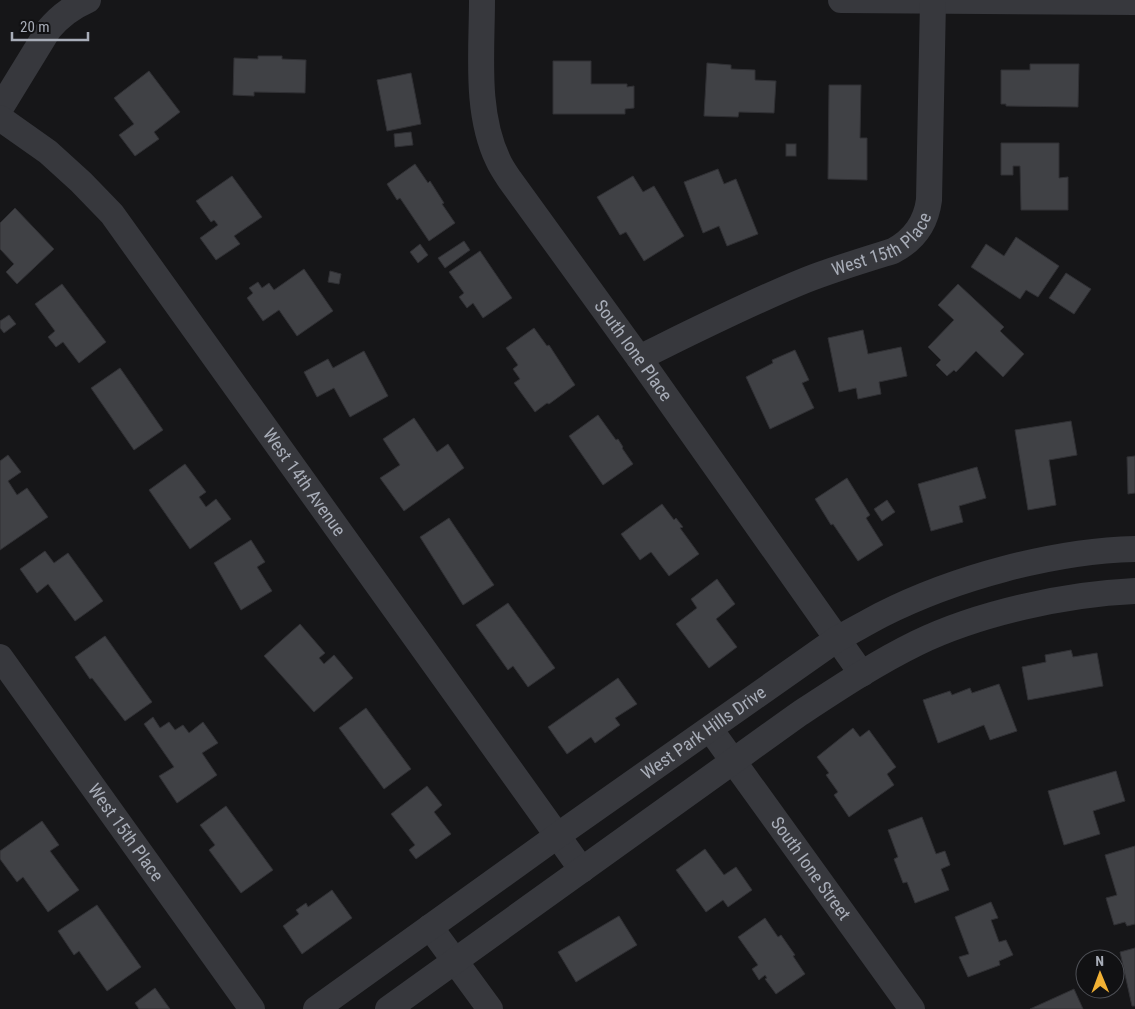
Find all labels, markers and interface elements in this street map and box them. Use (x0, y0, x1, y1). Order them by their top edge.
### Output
scale bar (12, 10, 89, 42)
text: 20 m (20, 18, 50, 36)
street label: West 15th Place (829, 209, 935, 280)
street label: South Ione Place (590, 295, 677, 405)
street label: West 14th Avenue (259, 424, 350, 540)
street label: West Park Hills Drive (637, 681, 770, 783)
street label: West 15th Place (84, 779, 168, 885)
street label: South Ione Street (767, 812, 855, 924)
north arrow (1075, 949, 1125, 999)
text: N (1095, 953, 1104, 969)

